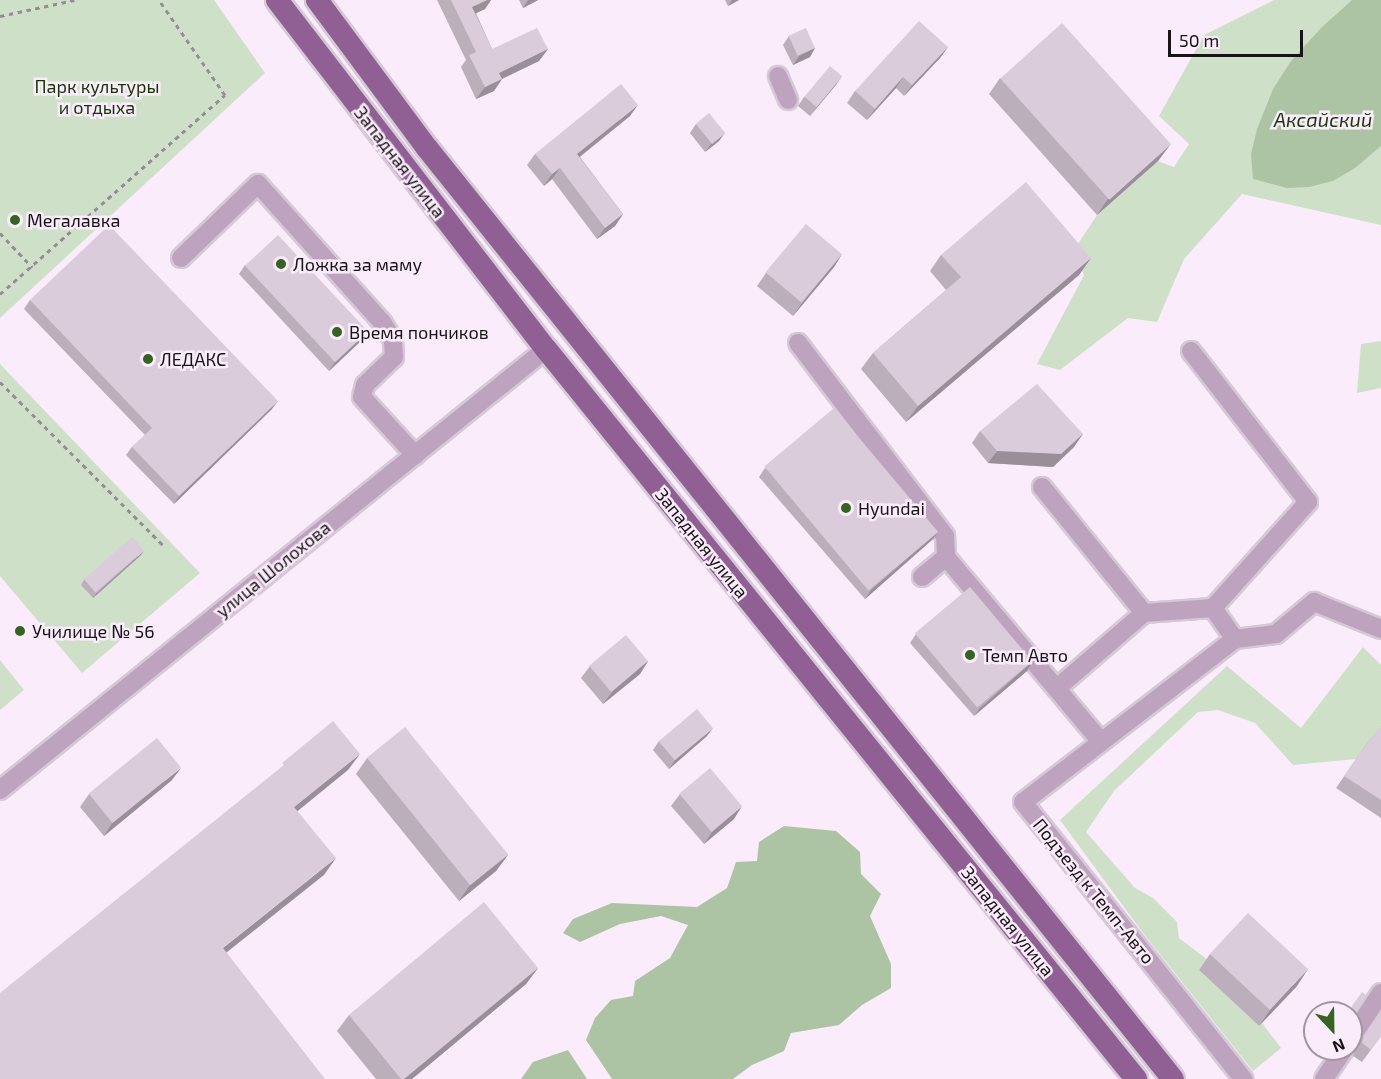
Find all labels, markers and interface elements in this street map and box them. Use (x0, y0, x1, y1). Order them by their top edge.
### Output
scale bar (1171, 18, 1306, 56)
text: 50 m (1179, 29, 1219, 51)
park label: Парк культуры и отдыха (35, 76, 159, 118)
street label: Западная улица (350, 102, 450, 222)
water label: Аксайский (1274, 107, 1372, 131)
place label: Мегалавка (27, 209, 120, 231)
marker: Мегалавка (8, 213, 22, 227)
place label: Ложка за маму (293, 253, 422, 275)
marker: Ложка за маму (274, 257, 288, 271)
place label: Время пончиков (349, 321, 489, 343)
marker: Время пончиков (330, 325, 344, 339)
place label: ЛЕДАКС (160, 348, 226, 370)
marker: ЛЕДАКС (141, 352, 155, 366)
street label: Западная улица (651, 484, 753, 602)
place label: Hyundai (858, 497, 925, 519)
marker: Hyundai (839, 501, 853, 515)
street label: улица Шолохова (211, 516, 335, 622)
place label: Училище № 56 (32, 620, 155, 642)
marker: Училище № 56 (13, 624, 27, 638)
place label: Темп Авто (982, 644, 1068, 666)
marker: Темп Авто (963, 648, 977, 662)
street label: Подъезд к Темп-Авто (1029, 814, 1159, 968)
street label: Западная улица (957, 862, 1059, 980)
north arrow (1303, 1001, 1363, 1061)
text: N (1330, 1035, 1348, 1057)

